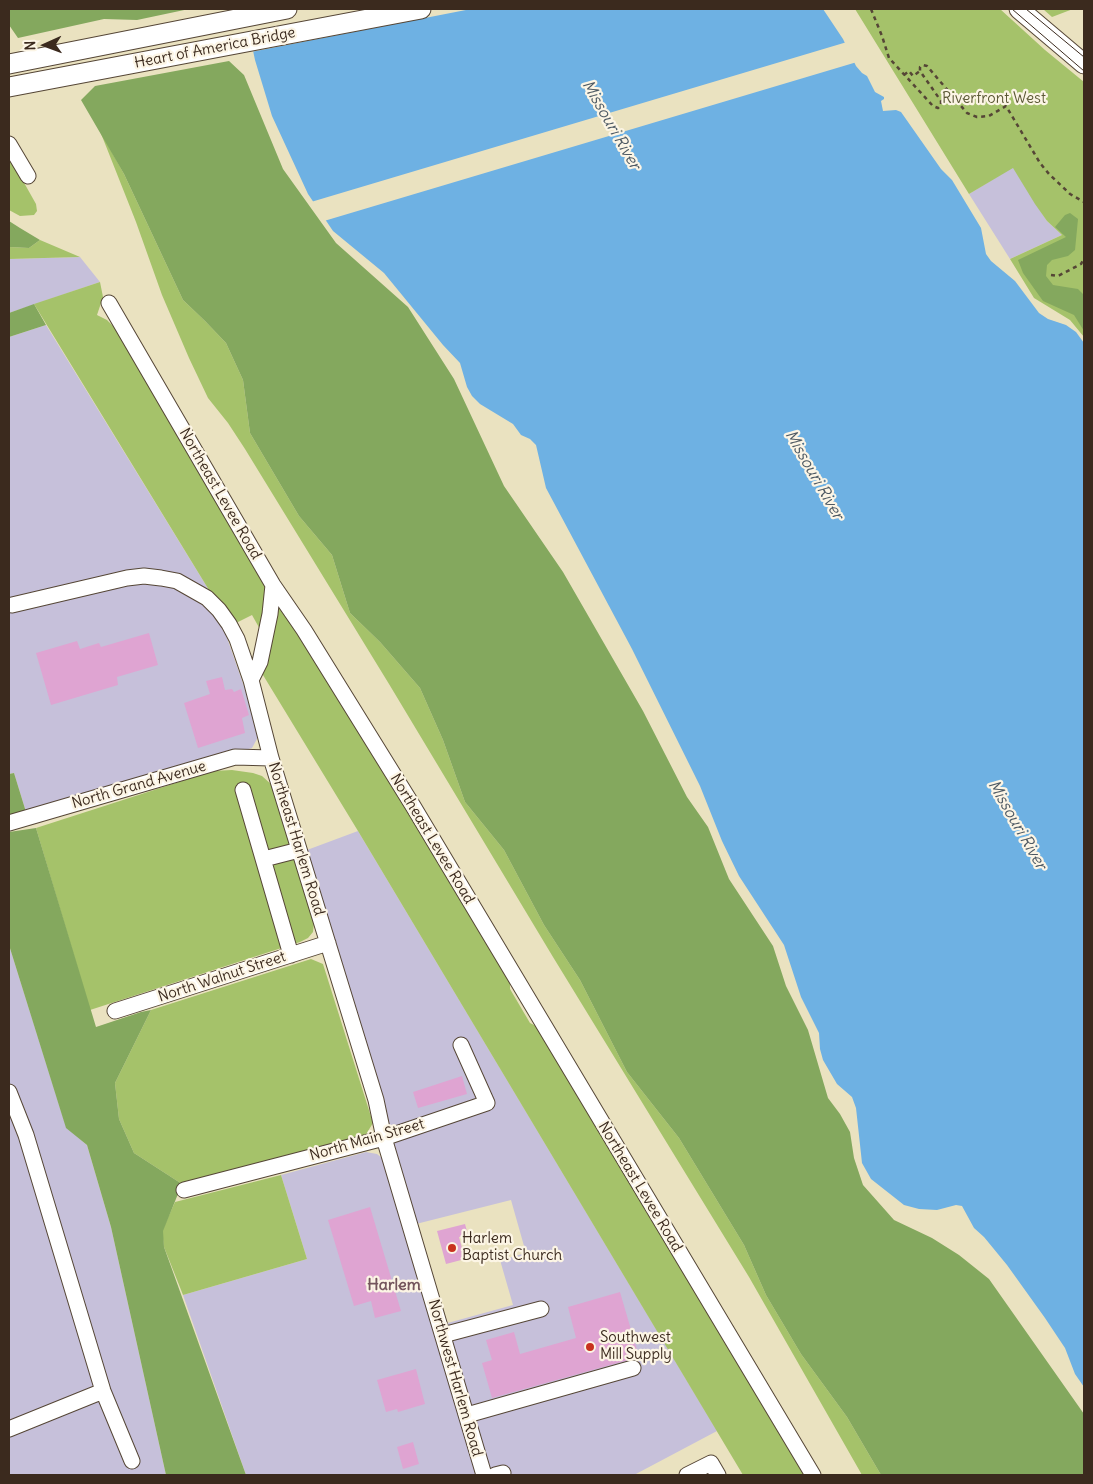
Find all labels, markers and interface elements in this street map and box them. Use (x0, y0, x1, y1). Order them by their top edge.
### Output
north arrow (20, 20, 70, 70)
street label: Heart of America Bridge (133, 24, 297, 72)
text: N (21, 40, 39, 51)
water label: Missouri River (578, 77, 644, 173)
park label: Riverfront West (942, 90, 1046, 108)
street label: Northeast Levee Road (175, 425, 265, 563)
water label: Missouri River (781, 427, 847, 523)
street label: North Grand Avenue (70, 757, 208, 813)
street label: Northeast Harlem Road (264, 760, 328, 918)
street label: Northeast Levee Road (386, 771, 478, 907)
water label: Missouri River (984, 777, 1050, 873)
street label: North Walnut Street (156, 948, 288, 1006)
street label: North Main Street (308, 1115, 426, 1165)
street label: Northeast Levee Road (594, 1119, 686, 1255)
place label: Harlem Baptist Church (462, 1230, 562, 1265)
marker: Harlem Baptist Church (446, 1242, 458, 1254)
district label: Harlem (367, 1275, 421, 1295)
street label: Northwest Harlem Road (424, 1297, 486, 1459)
place label: Southwest Mill Supply (600, 1329, 672, 1364)
marker: Southwest Mill Supply (584, 1341, 596, 1353)

